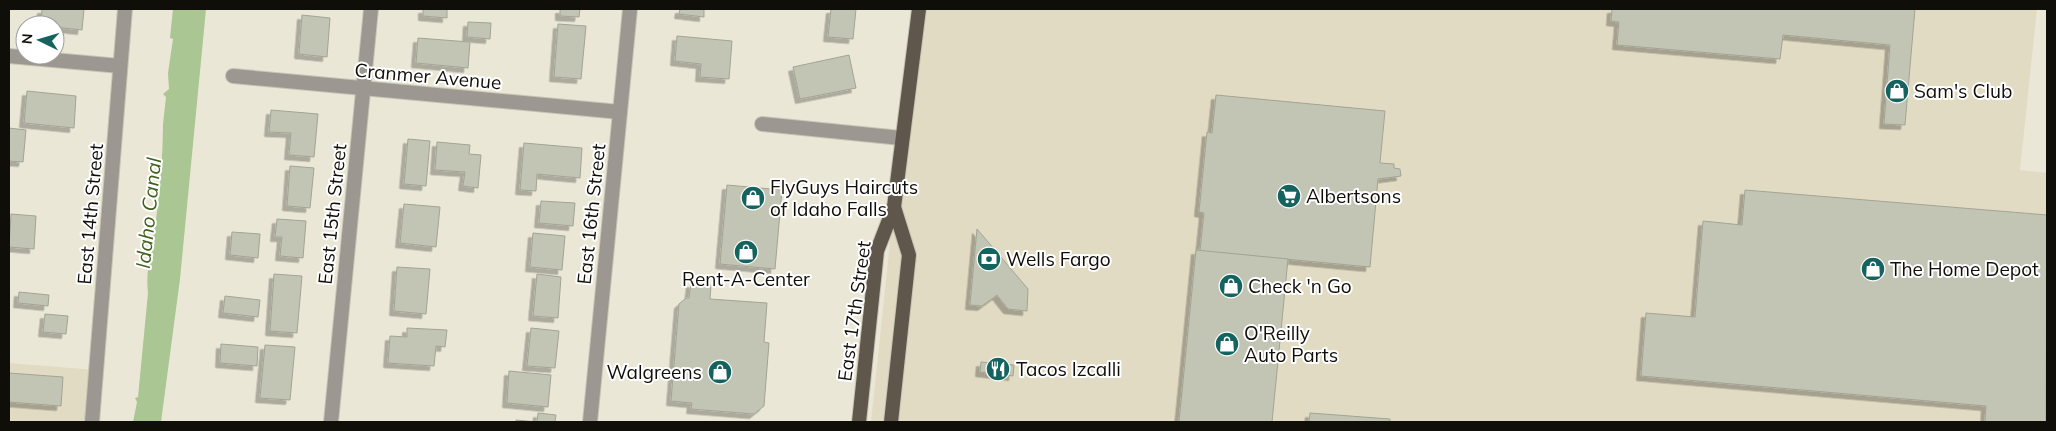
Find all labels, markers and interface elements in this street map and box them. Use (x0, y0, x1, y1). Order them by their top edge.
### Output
north arrow (15, 15, 65, 65)
text: N (18, 33, 36, 45)
street label: Cranmer Avenue (354, 58, 502, 94)
shop icon: Sam's Club (1884, 78, 1910, 104)
place label: Sam's Club (1914, 79, 2012, 103)
street label: East 14th Street (72, 142, 108, 286)
street label: East 15th Street (313, 142, 351, 286)
street label: East 16th Street (572, 142, 610, 286)
water label: Idaho Canal (130, 156, 166, 270)
place label: FlyGuys Haircuts of Idaho Falls (770, 175, 918, 221)
supermarket icon: Albertsons (1276, 183, 1302, 209)
place label: Albertsons (1306, 184, 1401, 208)
shop icon: FlyGuys Haircuts of Idaho Falls (740, 185, 766, 211)
shop icon: Rent-A-Center (733, 239, 759, 265)
street label: East 17th Street (832, 239, 876, 383)
bank icon: Wells Fargo (976, 246, 1002, 272)
place label: Wells Fargo (1006, 247, 1111, 271)
shop icon: The Home Depot (1860, 256, 1886, 282)
place label: The Home Depot (1890, 257, 2039, 281)
place label: Rent-A-Center (682, 267, 810, 291)
shop icon: Check 'n Go (1218, 273, 1244, 299)
place label: Check 'n Go (1248, 274, 1352, 298)
place label: O'Reilly Auto Parts (1244, 321, 1338, 367)
shop icon: O'Reilly Auto Parts (1214, 331, 1240, 357)
restaurant icon: Tacos Izcalli (985, 356, 1011, 382)
place label: Tacos Izcalli (1016, 357, 1121, 381)
shop icon: Walgreens (707, 359, 733, 385)
place label: Walgreens (607, 360, 702, 384)

